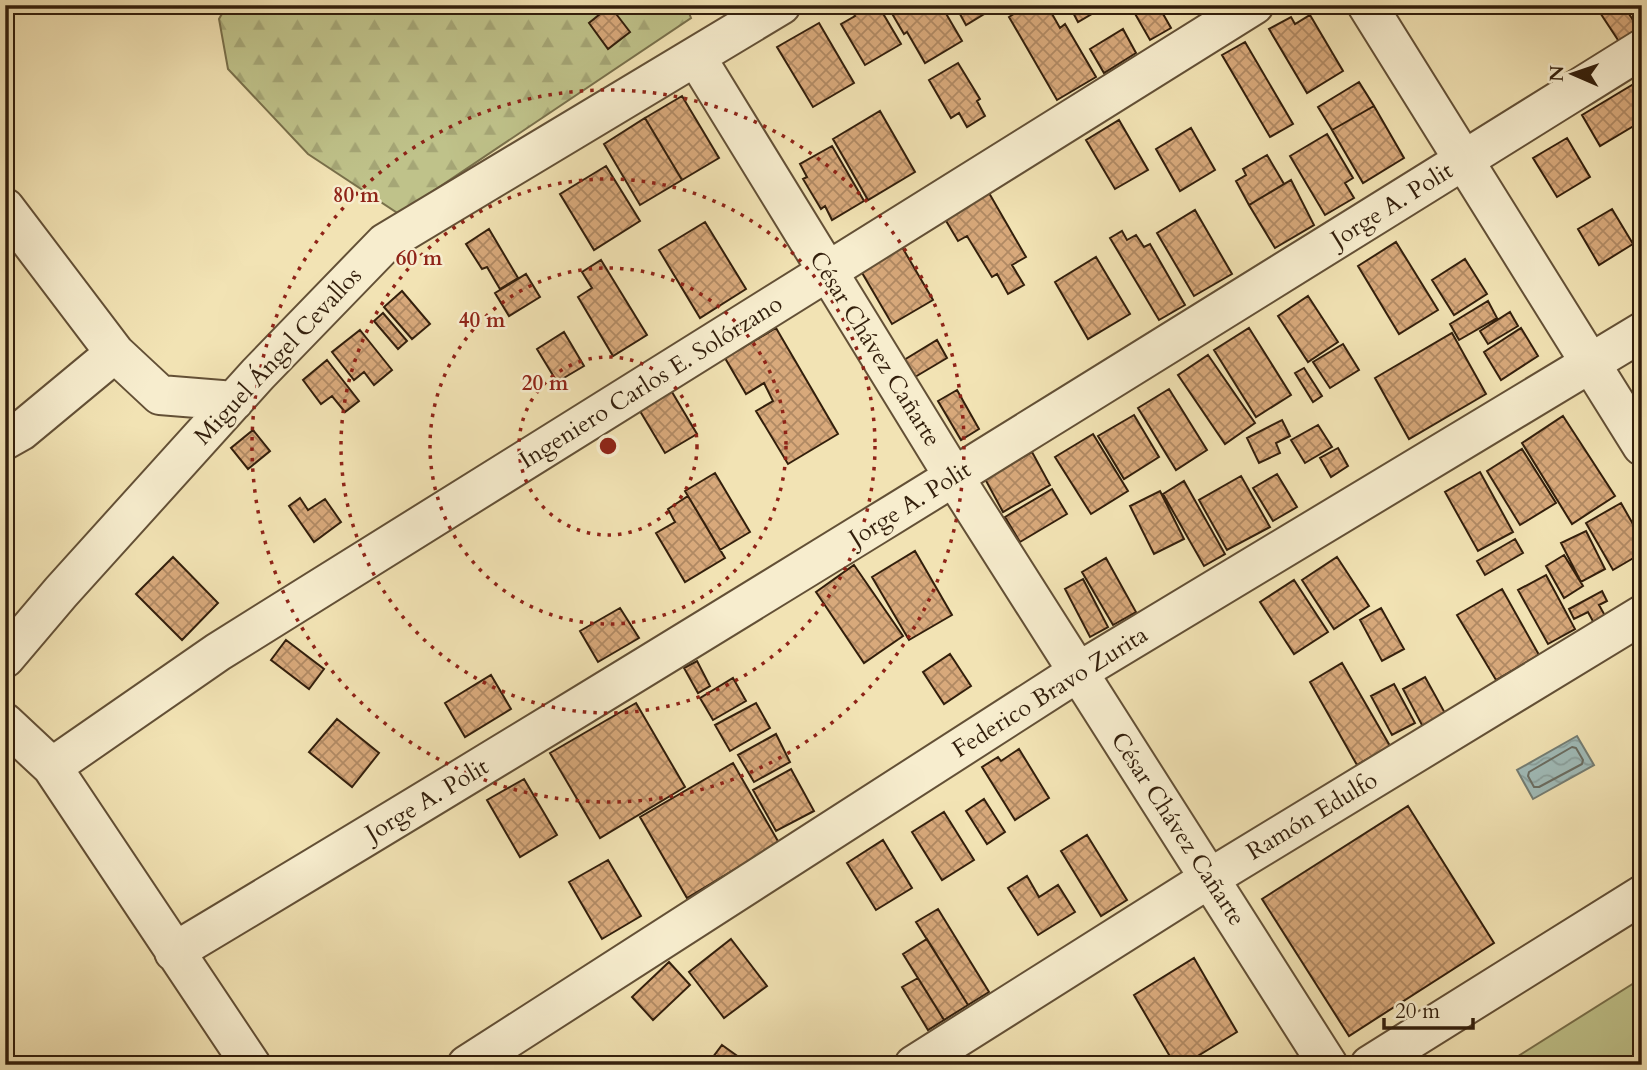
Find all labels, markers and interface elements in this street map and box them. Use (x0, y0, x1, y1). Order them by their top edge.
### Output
north arrow (1538, 38, 1608, 108)
text: N (1544, 64, 1570, 82)
street label: Jorge A. Polit (1322, 154, 1460, 257)
text: 80 m (333, 181, 380, 210)
text: 60 m (396, 244, 443, 273)
street label: César Chávez Cañarte (801, 245, 949, 453)
street label: Miguel Ángel Cevallos (187, 260, 369, 452)
street label: Ingeniero Carlos E. Solórzano (513, 287, 789, 477)
text: 40 m (459, 306, 506, 335)
text: 20 m (522, 369, 569, 398)
centre of rings (596, 434, 620, 458)
street label: Jorge A. Polit (840, 453, 978, 556)
street label: Federico Bravo Zurita (946, 618, 1155, 766)
street label: César Chávez Cañarte (1103, 726, 1253, 932)
street label: Jorge A. Polit (357, 750, 495, 851)
street label: Ramón Edulfo (1240, 764, 1384, 868)
scale bar (1384, 986, 1474, 1030)
text: 20 m (1395, 997, 1440, 1026)

